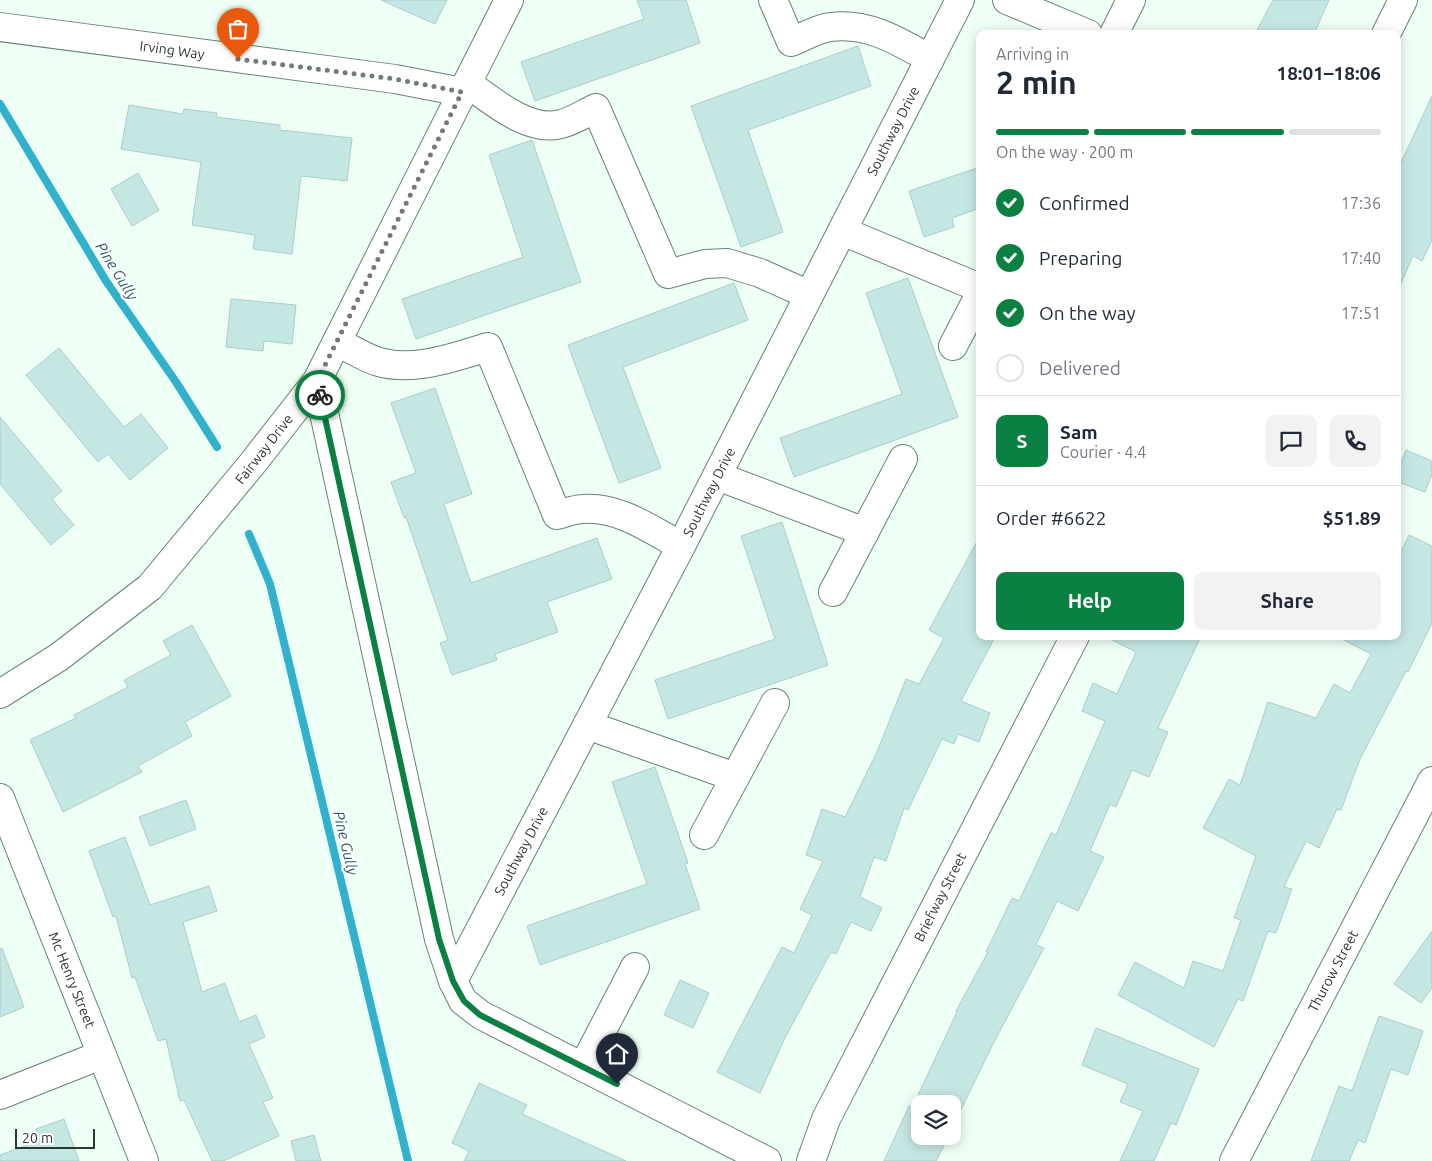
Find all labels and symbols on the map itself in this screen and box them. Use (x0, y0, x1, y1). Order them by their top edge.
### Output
pin (217, 8, 259, 59)
street label: Irving Way (139, 38, 206, 62)
street label: Southway Drive (864, 84, 922, 178)
water label: Pine Gully (93, 239, 142, 304)
courier (295, 370, 345, 420)
street label: Fairway Drive (232, 411, 296, 487)
street label: Southway Drive (680, 445, 738, 539)
street label: Southway Drive (491, 804, 551, 898)
water label: Pine Gully (330, 809, 362, 878)
street label: Briefway Street (911, 849, 970, 944)
street label: Thurow Street (1305, 927, 1362, 1015)
street label: Mc Henry Street (45, 930, 99, 1031)
pin (596, 1033, 638, 1084)
scale bar (15, 1126, 95, 1149)

